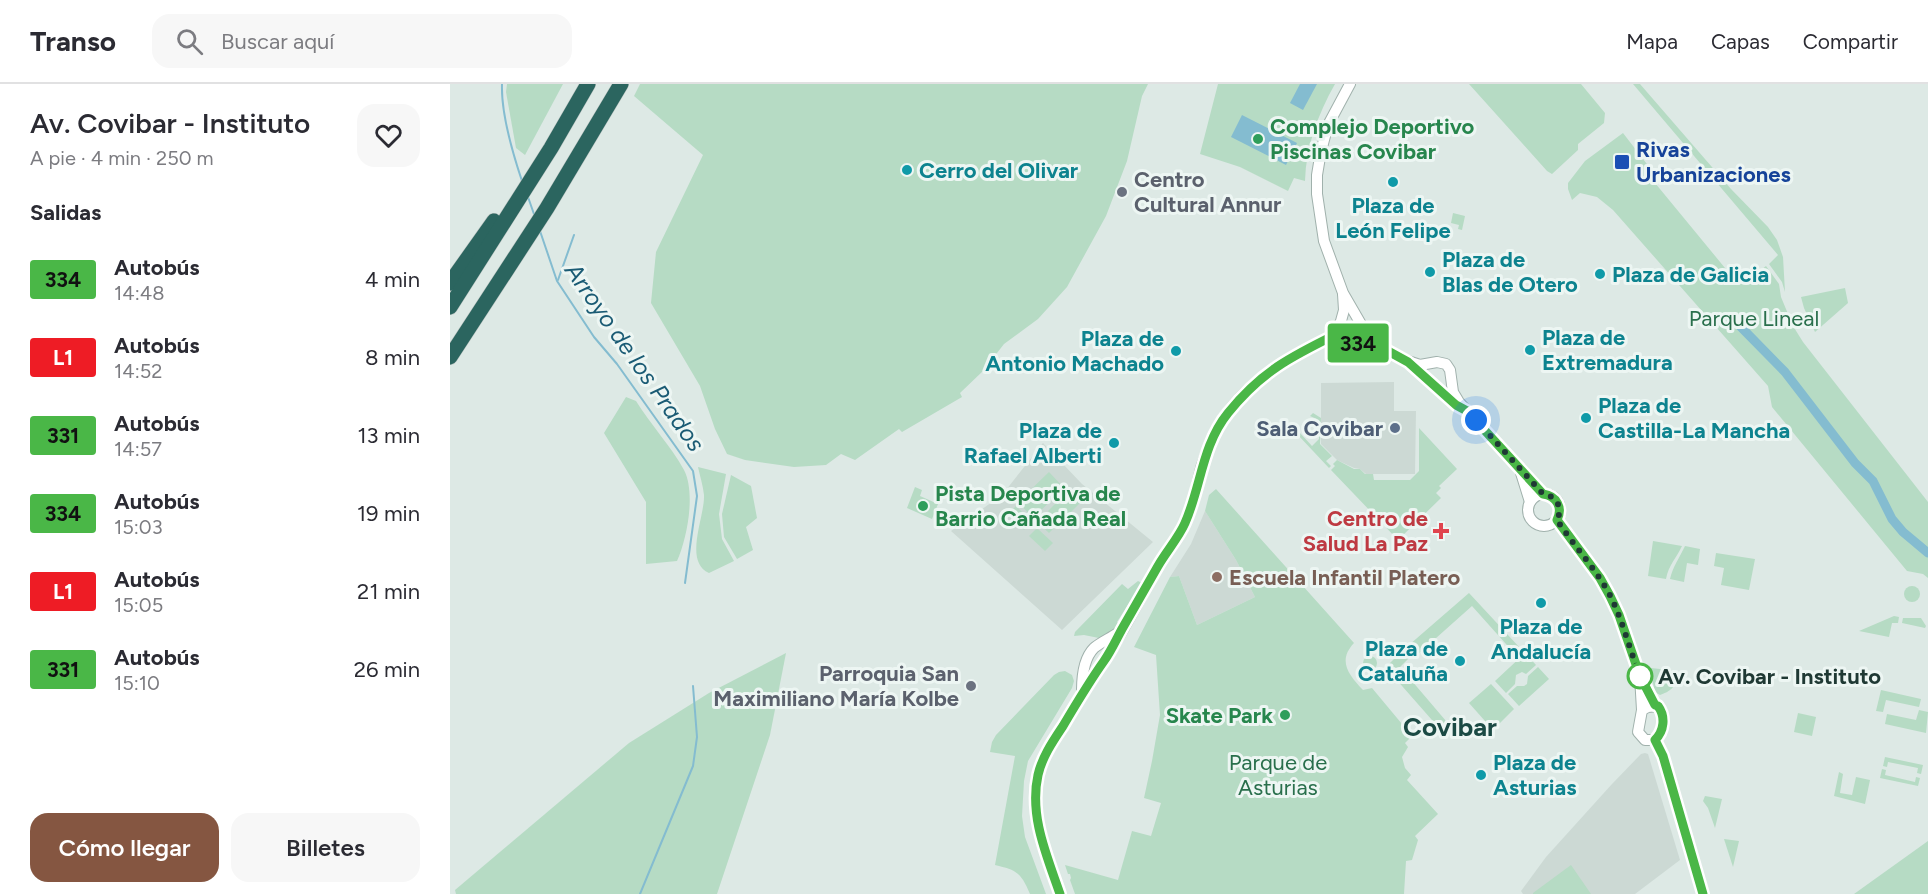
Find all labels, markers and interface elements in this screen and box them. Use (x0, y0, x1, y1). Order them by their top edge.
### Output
search box (152, 14, 572, 68)
text: Transo (30, 24, 116, 58)
icon: search (173, 25, 206, 58)
text: Buscar aquí (221, 28, 334, 55)
text: Mapa (1626, 29, 1678, 54)
text: Capas (1711, 29, 1770, 54)
text: Compartir (1803, 29, 1898, 54)
button: heart (357, 104, 420, 167)
text: Av. Covibar - Instituto (30, 106, 310, 140)
place label: Complejo Deportivo Piscinas Covibar (1270, 113, 1475, 165)
marker: Complejo Deportivo Piscinas Covibar (1251, 132, 1265, 146)
place label: Rivas Urbanizaciones (1636, 136, 1791, 188)
text: A pie · 4 min · 250 m (30, 146, 213, 170)
marker: Rivas Urbanizaciones (1613, 153, 1631, 171)
place label: Cerro del Olivar (919, 157, 1079, 184)
marker: Cerro del Olivar (900, 163, 914, 177)
place label: Centro Cultural Annur (1134, 166, 1282, 218)
marker: Plaza de León Felipe (1386, 175, 1400, 189)
marker: Centro Cultural Annur (1115, 185, 1129, 199)
place label: Plaza de León Felipe (1335, 192, 1451, 244)
text: Salidas (30, 199, 101, 226)
place label: Plaza de Blas de Otero (1442, 246, 1578, 298)
text: Autobús (114, 254, 200, 281)
water label: Arroyo de los Prados (558, 256, 711, 457)
place label: Plaza de Galicia (1612, 261, 1769, 288)
marker: Plaza de Blas de Otero (1423, 265, 1437, 279)
text: 4 min (365, 266, 420, 293)
text: 334 (45, 267, 81, 292)
marker: Plaza de Galicia (1593, 267, 1607, 281)
text: 14:48 (114, 281, 164, 305)
park label: Parque Lineal (1689, 305, 1819, 332)
line badge: 334 (1324, 324, 1392, 362)
place label: Plaza de Extremadura (1542, 324, 1673, 376)
place label: Plaza de Antonio Machado (985, 325, 1164, 377)
text: 334 (1340, 331, 1376, 356)
text: Autobús (114, 332, 200, 359)
marker: Plaza de Extremadura (1523, 343, 1537, 357)
text: 8 min (365, 344, 420, 371)
marker: Plaza de Antonio Machado (1169, 344, 1183, 358)
text: L1 (53, 345, 73, 370)
text: 14:52 (114, 359, 162, 383)
place label: Plaza de Castilla-La Mancha (1598, 392, 1790, 444)
your location (1461, 405, 1491, 435)
text: Autobús (114, 410, 200, 437)
marker: Plaza de Castilla-La Mancha (1579, 411, 1593, 425)
place label: Sala Covibar (1256, 415, 1384, 442)
place label: Plaza de Rafael Alberti (964, 417, 1102, 469)
marker: Sala Covibar (1388, 421, 1402, 435)
text: 13 min (357, 422, 420, 449)
text: 331 (47, 423, 79, 448)
marker: Plaza de Rafael Alberti (1107, 436, 1121, 450)
text: 14:57 (114, 437, 162, 461)
place label: Pista Deportiva de Barrio Cañada Real (935, 480, 1126, 532)
text: Autobús (114, 488, 200, 515)
marker: Pista Deportiva de Barrio Cañada Real (916, 499, 930, 513)
text: 19 min (357, 500, 420, 527)
text: 334 (45, 501, 81, 526)
place label: Centro de Salud La Paz (1303, 505, 1428, 557)
text: 15:03 (114, 515, 163, 539)
marker: Centro de Salud La Paz (1432, 522, 1450, 540)
place label: Escuela Infantil Platero (1229, 564, 1461, 591)
text: Autobús (114, 566, 200, 593)
marker: Escuela Infantil Platero (1210, 570, 1224, 584)
text: 21 min (357, 578, 420, 605)
text: L1 (53, 579, 73, 604)
text: 15:05 (114, 593, 163, 617)
marker: Plaza de Andalucía (1534, 596, 1548, 610)
place label: Plaza de Andalucía (1491, 613, 1591, 665)
place label: Plaza de Cataluña (1358, 635, 1448, 687)
text: Autobús (114, 644, 200, 671)
marker: Plaza de Cataluña (1453, 654, 1467, 668)
text: 26 min (354, 656, 420, 683)
text: 331 (47, 657, 79, 682)
place label: Parroquia San Maximiliano María Kolbe (713, 660, 959, 712)
marker: Av. Covibar - Instituto (1627, 663, 1653, 689)
place label: Av. Covibar - Instituto (1658, 663, 1881, 690)
text: 15:10 (114, 671, 160, 695)
marker: Parroquia San Maximiliano María Kolbe (964, 679, 978, 693)
place label: Skate Park (1166, 702, 1273, 729)
marker: Skate Park (1278, 708, 1292, 722)
district label: Covibar (1403, 711, 1497, 743)
park label: Parque de Asturias (1229, 749, 1327, 801)
place label: Plaza de Asturias (1493, 749, 1576, 801)
marker: Plaza de Asturias (1474, 768, 1488, 782)
button: Cómo llegar (30, 813, 219, 882)
button: Billetes (231, 813, 420, 882)

